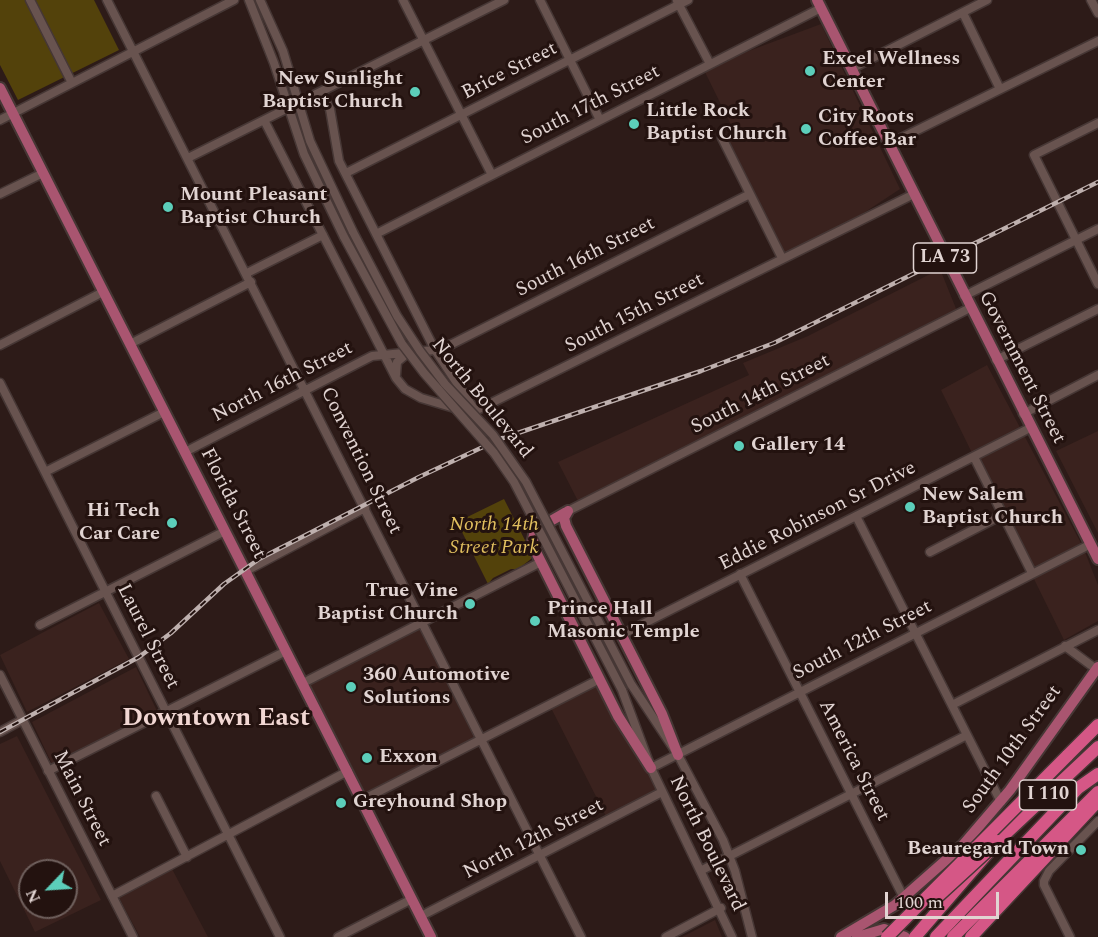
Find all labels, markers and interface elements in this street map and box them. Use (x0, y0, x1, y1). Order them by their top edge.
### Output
street label: Brice Street (458, 38, 562, 106)
place label: Excel Wellness Center (822, 48, 960, 95)
street label: South 17th Street (517, 61, 665, 151)
marker: Excel Wellness Center (803, 64, 817, 78)
place label: New Sunlight Baptist Church (262, 68, 403, 115)
marker: New Sunlight Baptist Church (408, 85, 422, 99)
place label: Little Rock Baptist Church (646, 100, 787, 147)
place label: City Roots Coffee Bar (818, 106, 916, 153)
marker: Little Rock Baptist Church (627, 117, 641, 131)
marker: City Roots Coffee Bar (799, 122, 813, 136)
place label: Mount Pleasant Baptist Church (180, 184, 327, 231)
marker: Mount Pleasant Baptist Church (161, 200, 175, 214)
street label: South 16th Street (512, 213, 660, 303)
road number: LA 73 (914, 243, 976, 273)
street label: South 15th Street (561, 269, 709, 359)
street label: Government Street (972, 288, 1070, 448)
street label: North Boulevard (425, 334, 537, 464)
street label: North 16th Street (209, 337, 357, 429)
street label: South 14th Street (687, 350, 835, 440)
street label: Convention Street (314, 383, 406, 539)
place label: Gallery 14 (751, 434, 845, 458)
marker: Gallery 14 (732, 439, 746, 453)
street label: Florida Street (194, 445, 270, 563)
street label: Eddie Robinson Sr Drive (715, 457, 921, 577)
place label: New Salem Baptist Church (922, 484, 1063, 531)
place label: Hi Tech Car Care (79, 500, 160, 547)
marker: New Salem Baptist Church (903, 500, 917, 514)
park label: North 14th Street Park (449, 514, 539, 561)
marker: Hi Tech Car Care (165, 516, 179, 530)
street label: Laurel Street (110, 580, 184, 694)
place label: True Vine Baptist Church (317, 580, 458, 627)
street label: South 12th Street (789, 596, 937, 686)
marker: True Vine Baptist Church (463, 597, 477, 611)
place label: Prince Hall Masonic Temple (547, 598, 700, 645)
marker: Prince Hall Masonic Temple (528, 614, 542, 628)
place label: 360 Automotive Solutions (363, 664, 510, 711)
marker: 360 Automotive Solutions (344, 680, 358, 694)
street label: South 10th Street (958, 681, 1068, 819)
street label: America Street (812, 696, 894, 826)
district label: Downtown East (122, 704, 310, 736)
place label: Exxon (379, 746, 438, 770)
street label: Main Street (47, 747, 115, 851)
marker: Exxon (360, 751, 374, 765)
street label: North Boulevard (663, 772, 749, 916)
road number: I 110 (1020, 780, 1076, 810)
place label: Greyhound Shop (353, 791, 507, 815)
street label: North 12th Street (460, 794, 608, 886)
marker: Greyhound Shop (334, 796, 348, 810)
place label: Beauregard Town (907, 838, 1069, 862)
marker: Beauregard Town (1074, 843, 1088, 857)
north arrow (18, 859, 78, 919)
scale bar (888, 880, 1002, 918)
text: N (20, 885, 47, 907)
text: 100 m (896, 889, 943, 916)

